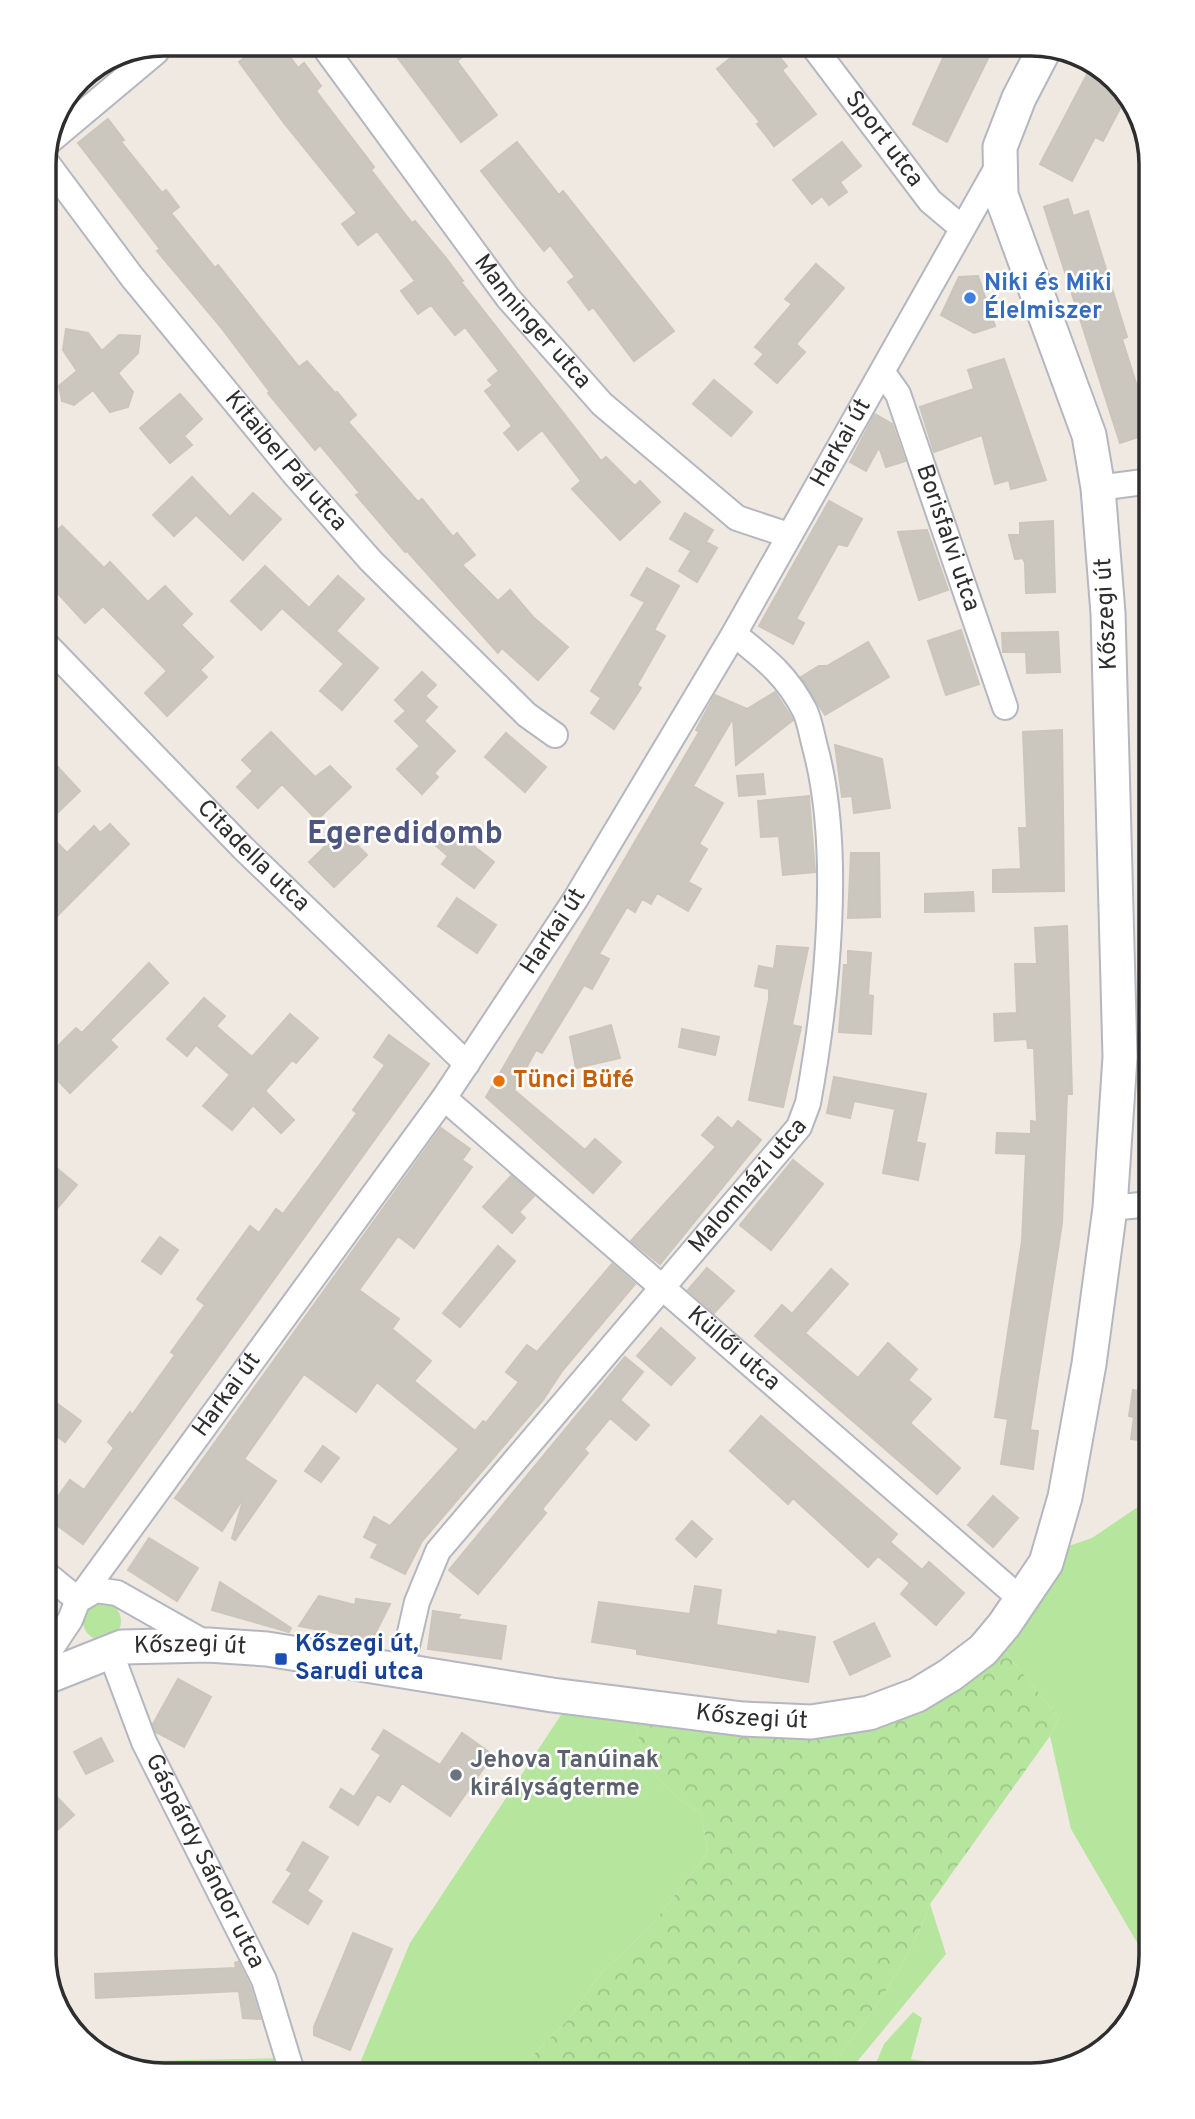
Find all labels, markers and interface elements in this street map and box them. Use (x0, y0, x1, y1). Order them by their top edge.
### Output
street label: Sport utca (838, 85, 929, 193)
street label: Manninger utca (466, 249, 597, 396)
place label: Niki és Miki Élelmiszer (984, 269, 1112, 327)
marker: Niki és Miki Élelmiszer (962, 290, 978, 306)
street label: Kitaibel Pál utca (217, 385, 353, 538)
street label: Harkai út (805, 393, 879, 493)
street label: Borisfalvi utca (908, 461, 986, 615)
street label: Kőszegi út (1089, 557, 1125, 671)
street label: Citadella utca (190, 794, 316, 919)
district label: Egeredidomb (307, 815, 503, 855)
street label: Harkai út (515, 883, 593, 981)
place label: Tünci Büfé (513, 1066, 634, 1096)
marker: Tünci Büfé (491, 1073, 507, 1089)
street label: Malomházi utca (683, 1113, 814, 1260)
street label: Küllői utca (680, 1301, 786, 1398)
street label: Harkai út (187, 1347, 268, 1443)
street label: Kőszegi út (133, 1630, 247, 1663)
place label: Kőszegi út, Sarudi utca (295, 1630, 424, 1688)
marker: Kőszegi út, Sarudi utca (273, 1651, 289, 1667)
street label: Kőszegi út (694, 1698, 809, 1737)
place label: Jehova Tanúinak királyságterme (470, 1746, 659, 1804)
street label: Gáspárdy Sándor utca (138, 1749, 271, 1974)
marker: Jehova Tanúinak királyságterme (448, 1767, 464, 1783)

